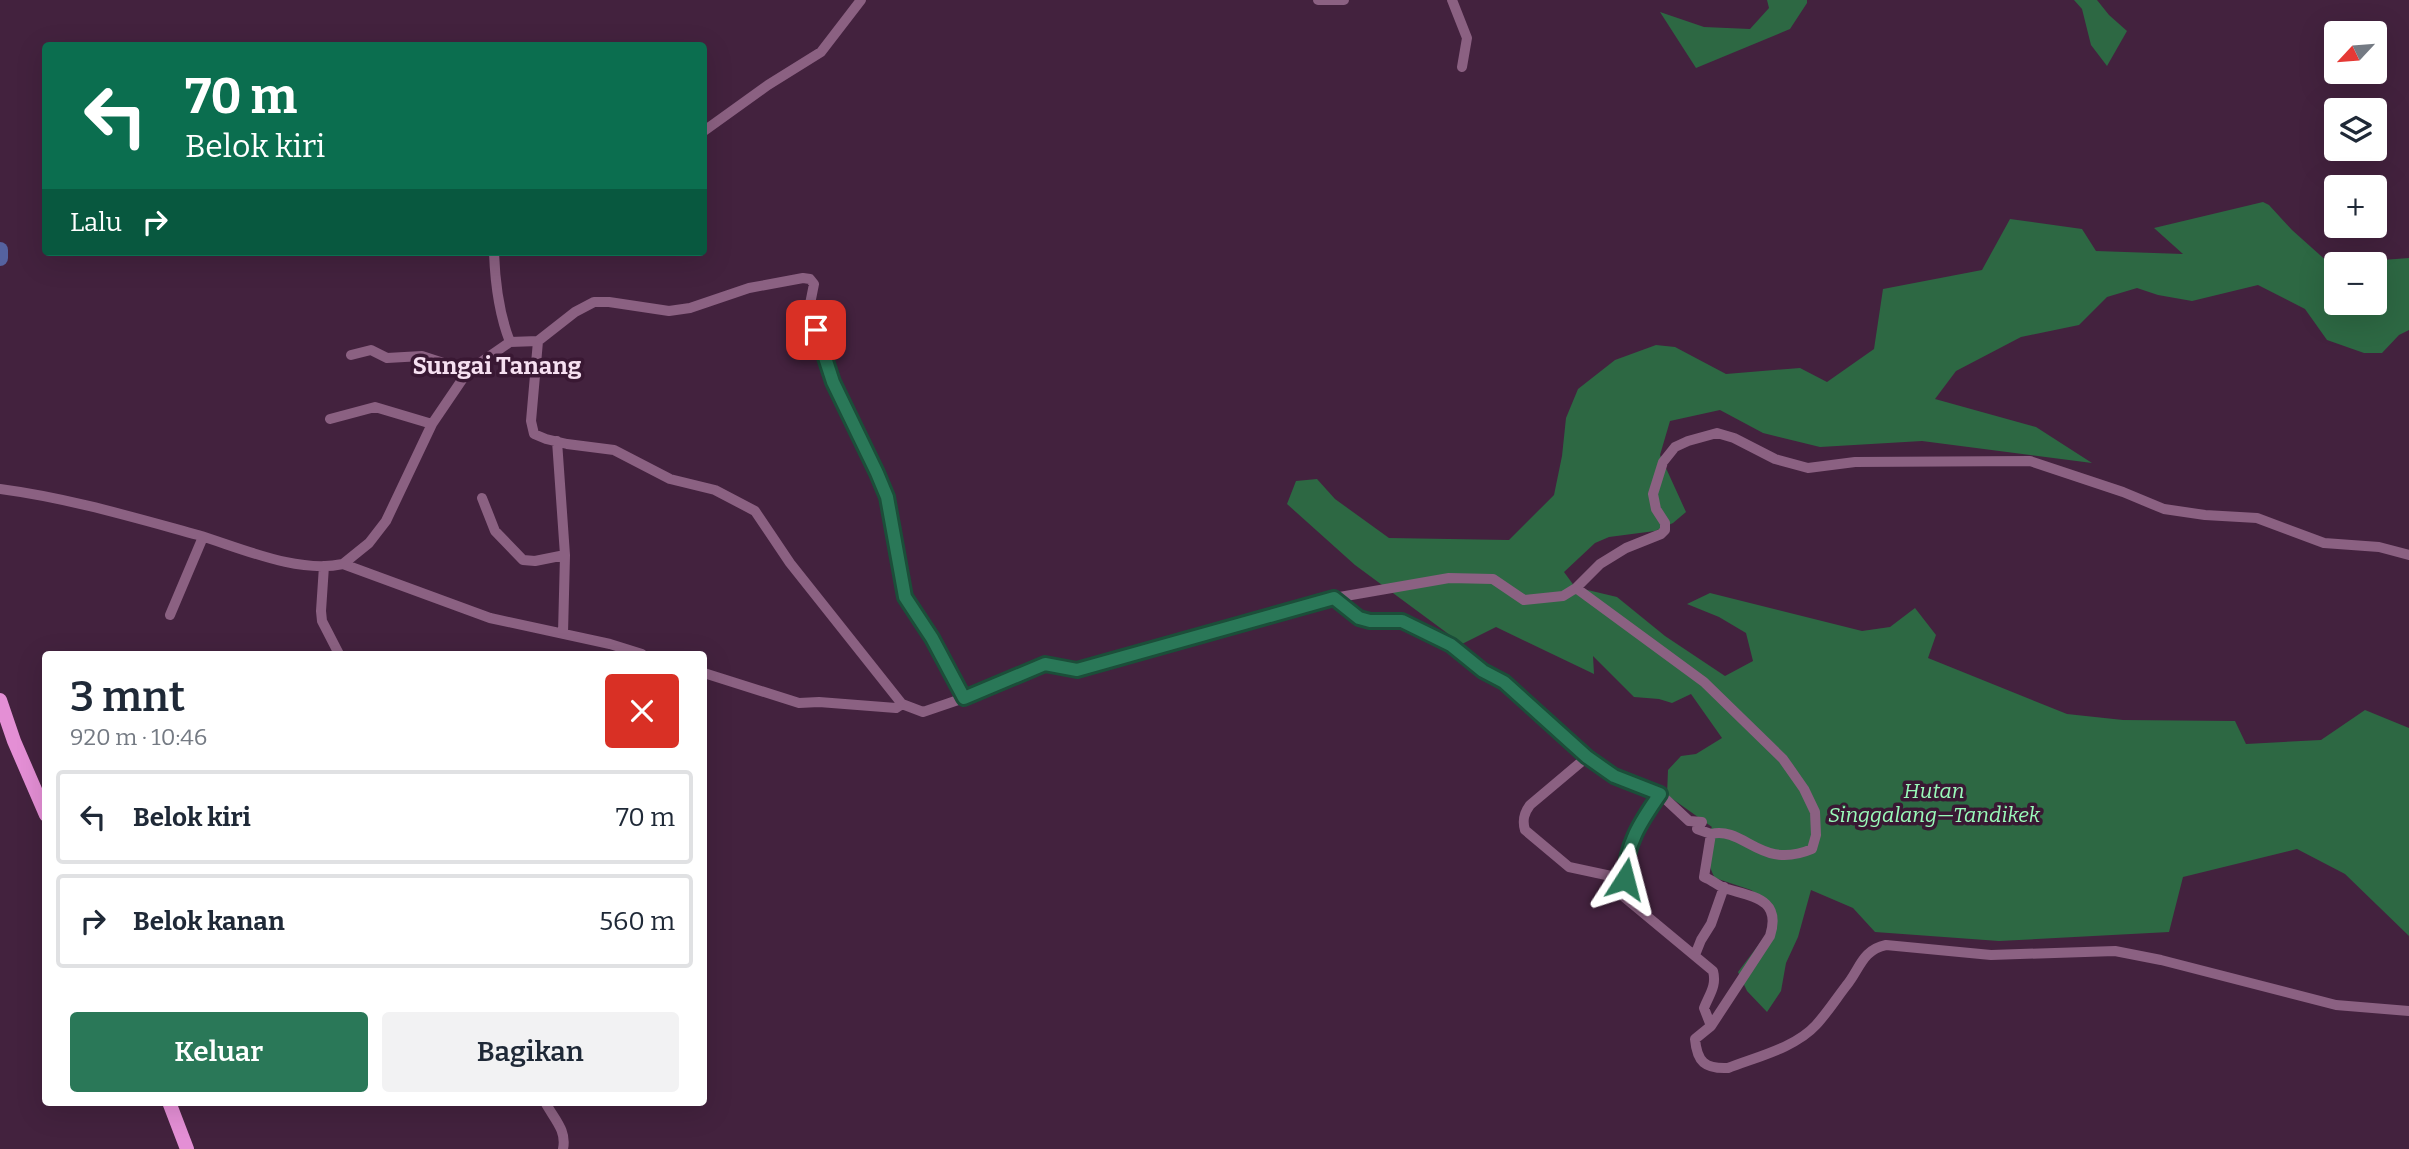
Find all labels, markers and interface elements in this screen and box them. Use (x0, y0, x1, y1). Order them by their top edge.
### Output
north arrow (2324, 21, 2387, 84)
map controls (2324, 21, 2387, 315)
text: 70 m (185, 67, 297, 126)
icon: left (70, 70, 161, 161)
button: layers (2324, 98, 2387, 161)
text: Belok kiri (185, 127, 325, 165)
button: + (2324, 175, 2387, 238)
icon: right (136, 203, 174, 241)
text: Lalu (70, 207, 122, 238)
button: − (2324, 252, 2387, 315)
pin (786, 300, 846, 360)
icon: arrive (797, 311, 835, 349)
district label: Sungai Tanang (413, 352, 582, 380)
text: 3 mnt (70, 672, 185, 722)
button: close (605, 674, 679, 748)
text: 920 m · 10:46 (70, 723, 207, 751)
park label: Hutan Singgalang—Tandikek (1828, 778, 2041, 828)
icon: left (74, 798, 112, 836)
text: Belok kiri (133, 802, 251, 833)
text: 70 m (616, 802, 675, 833)
position arrow (1588, 842, 1662, 916)
icon: right (74, 902, 112, 940)
text: Belok kanan (133, 906, 285, 937)
text: 560 m (599, 906, 675, 937)
button: Keluar (70, 1012, 368, 1092)
button: Bagikan (382, 1012, 679, 1092)

